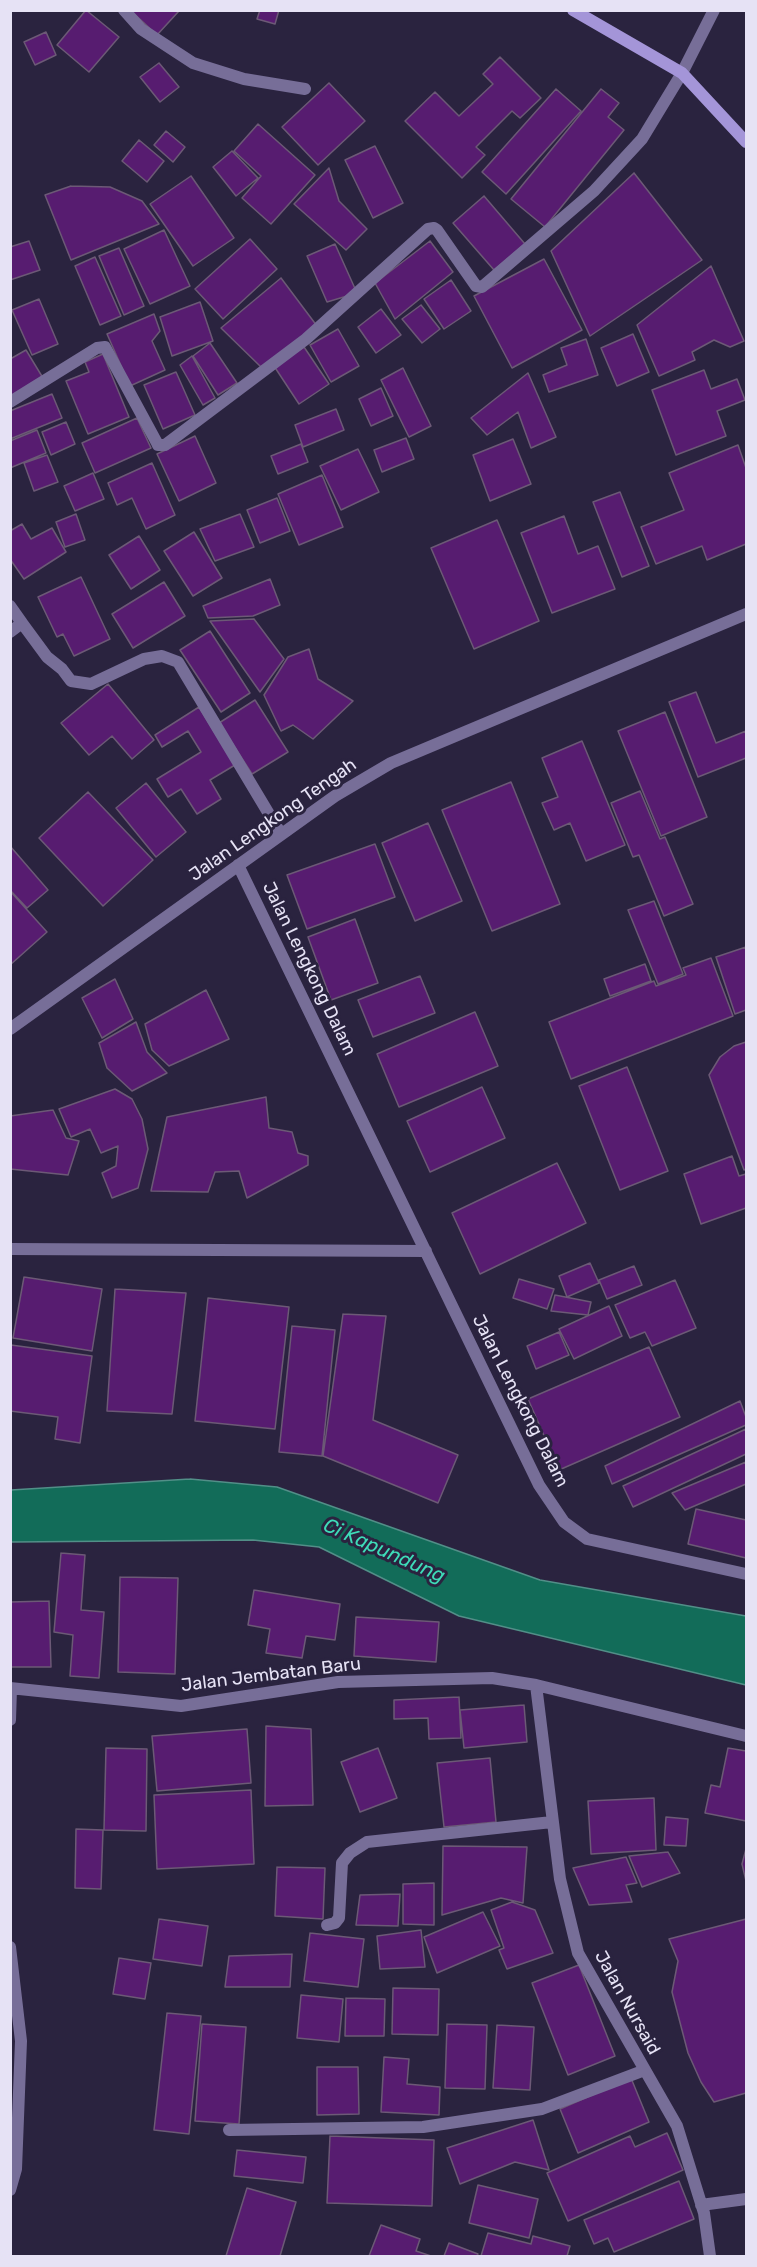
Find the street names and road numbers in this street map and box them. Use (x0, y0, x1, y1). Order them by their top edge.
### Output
street label: Jalan Lengkong Tengah (185, 754, 361, 886)
street label: Jalan Lengkong Dalam (258, 879, 360, 1059)
street label: Jalan Lengkong Dalam (467, 1311, 573, 1491)
street label: Jalan Jembatan Baru (180, 1653, 362, 1697)
street label: Jalan Nursaid (590, 1947, 664, 2059)

